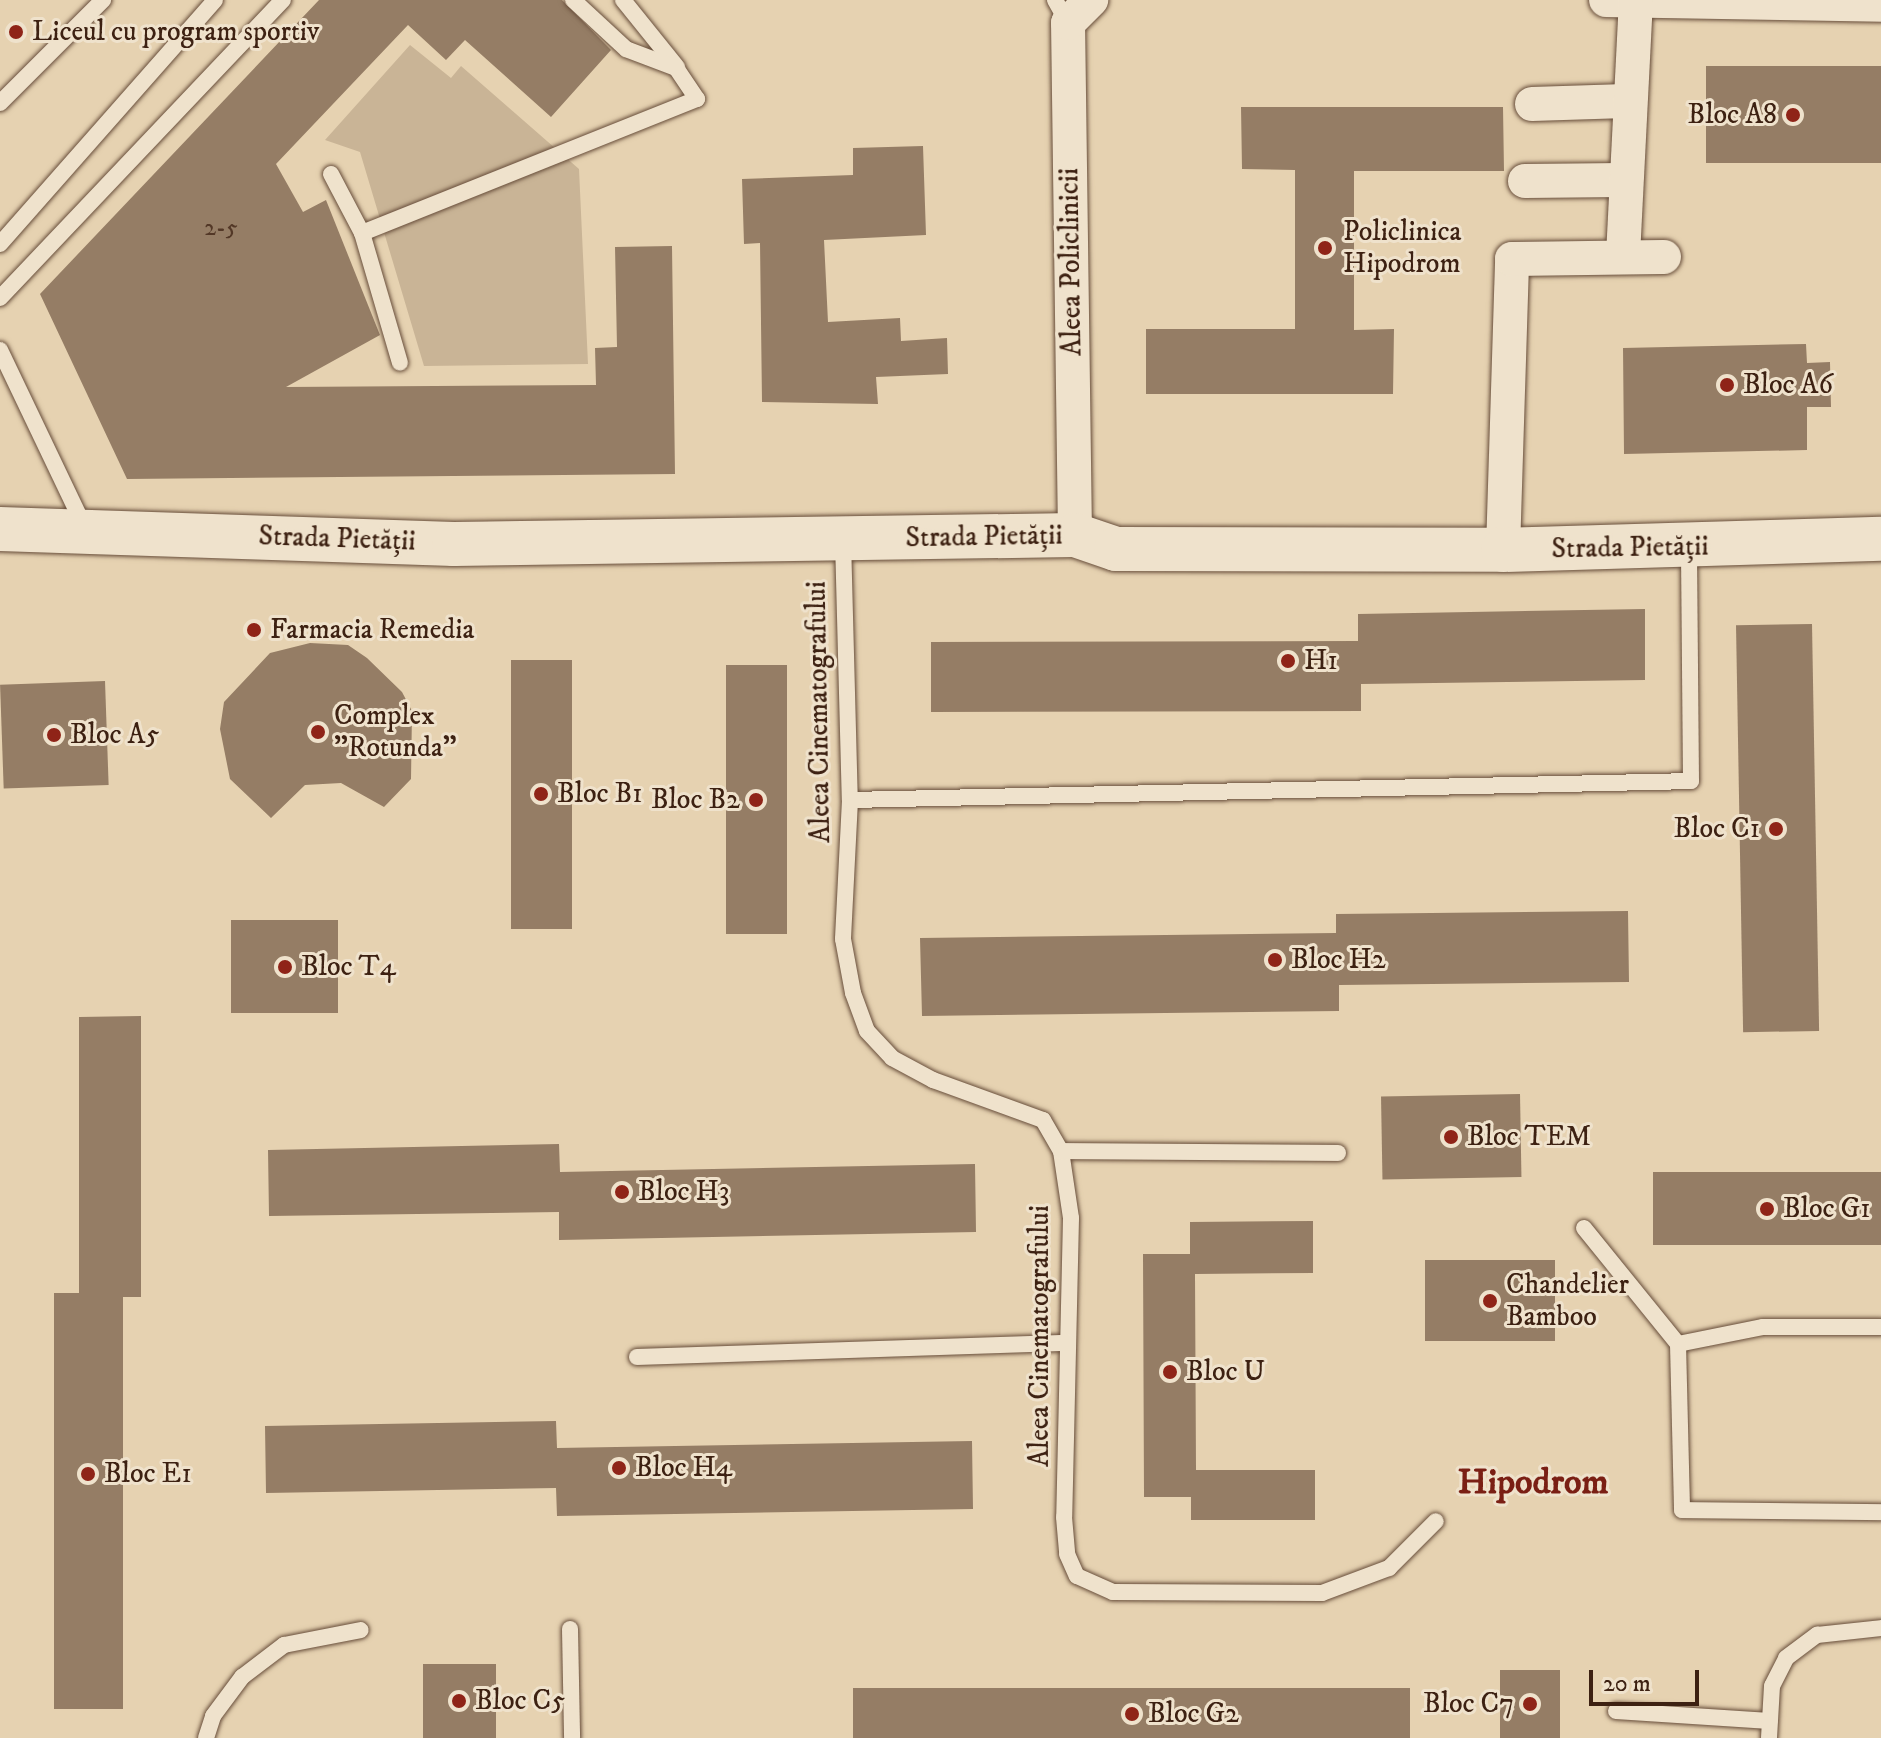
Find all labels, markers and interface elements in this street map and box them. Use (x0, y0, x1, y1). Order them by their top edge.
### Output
place label: Liceul cu program sportiv (32, 15, 319, 49)
marker: Liceul cu program sportiv (7, 23, 25, 41)
place label: Bloc A8 (1688, 98, 1777, 132)
marker: Bloc A8 (1784, 106, 1802, 124)
street label: Aleea Policlinicii (1053, 168, 1089, 356)
house number: 2-5 (204, 215, 238, 243)
place label: Policlinica Hipodrom (1343, 215, 1461, 281)
marker: Policlinica Hipodrom (1314, 237, 1336, 259)
place label: Bloc A6 (1743, 368, 1833, 402)
marker: Bloc A6 (1718, 376, 1736, 394)
street label: Strada Pietății (258, 519, 416, 559)
street label: Strada Pietății (905, 519, 1063, 555)
street label: Strada Pietății (1551, 530, 1709, 566)
street label: Aleea Cinematografului (800, 581, 838, 843)
place label: Farmacia Remedia (270, 613, 474, 647)
marker: Farmacia Remedia (245, 621, 263, 639)
place label: H1 (1304, 644, 1338, 678)
marker: H1 (1279, 652, 1297, 670)
place label: Complex "Rotunda" (334, 699, 457, 765)
place label: Bloc A5 (70, 718, 159, 752)
marker: Complex "Rotunda" (309, 723, 327, 741)
marker: Bloc A5 (45, 726, 63, 744)
place label: Bloc B1 (557, 777, 643, 811)
place label: Bloc B2 (651, 783, 740, 817)
marker: Bloc B1 (532, 785, 550, 803)
marker: Bloc B2 (747, 791, 765, 809)
place label: Bloc C1 (1674, 812, 1760, 846)
marker: Bloc C1 (1767, 820, 1785, 838)
place label: Bloc H2 (1291, 943, 1386, 977)
place label: Bloc T4 (301, 950, 396, 984)
marker: Bloc H2 (1266, 951, 1284, 969)
marker: Bloc T4 (276, 958, 294, 976)
place label: Bloc TEM (1467, 1120, 1591, 1154)
marker: Bloc TEM (1442, 1128, 1460, 1146)
place label: Bloc H3 (638, 1175, 730, 1209)
marker: Bloc H3 (613, 1183, 631, 1201)
place label: Bloc G1 (1783, 1192, 1870, 1226)
marker: Bloc G1 (1758, 1200, 1776, 1218)
street label: Aleea Cinematografului (1023, 1205, 1057, 1467)
place label: Chandelier Bamboo (1506, 1268, 1629, 1334)
marker: Chandelier Bamboo (1481, 1292, 1499, 1310)
place label: Bloc U (1186, 1355, 1265, 1389)
marker: Bloc U (1161, 1363, 1179, 1381)
place label: Bloc H4 (635, 1451, 732, 1485)
place label: Bloc E1 (104, 1457, 192, 1491)
marker: Bloc H4 (610, 1459, 628, 1477)
district label: Hipodrom (1457, 1461, 1609, 1505)
marker: Bloc E1 (79, 1465, 97, 1483)
scale bar (1593, 1654, 1703, 1704)
text: 20 m (1603, 1669, 1651, 1699)
place label: Bloc C5 (475, 1684, 565, 1718)
place label: Bloc C7 (1423, 1687, 1514, 1721)
marker: Bloc C5 (450, 1692, 468, 1710)
marker: Bloc C7 (1521, 1695, 1539, 1713)
place label: Bloc G2 (1148, 1697, 1239, 1731)
marker: Bloc G2 (1123, 1705, 1141, 1723)

